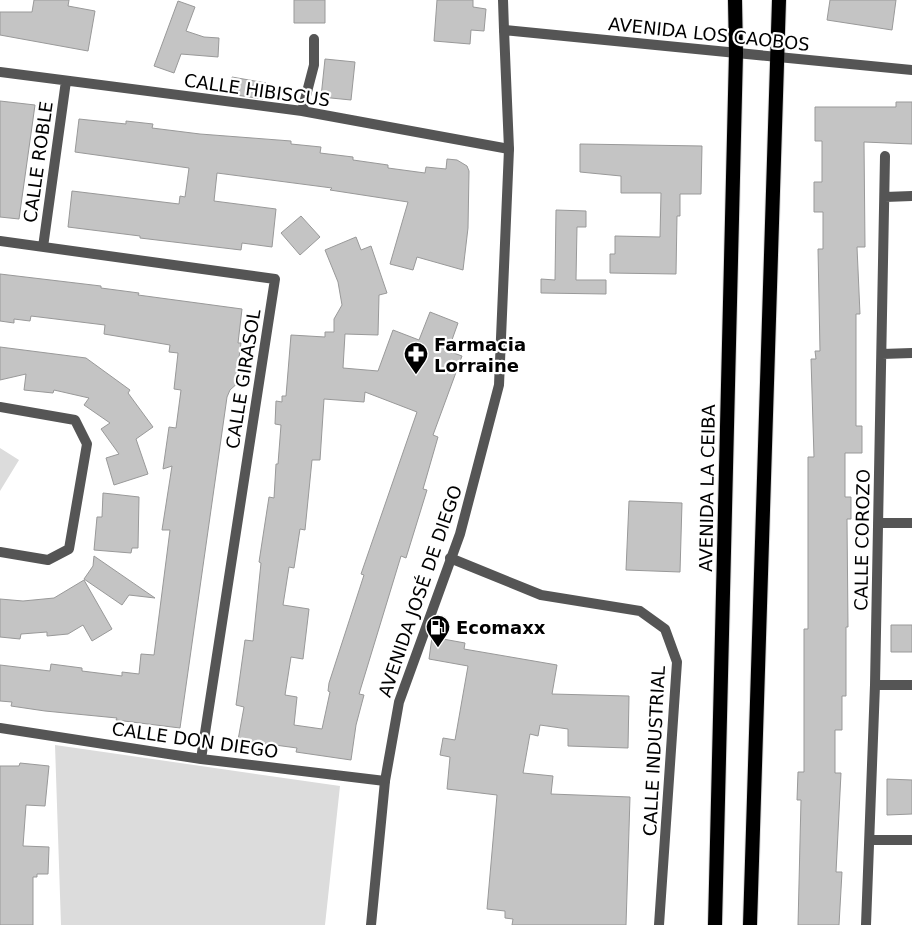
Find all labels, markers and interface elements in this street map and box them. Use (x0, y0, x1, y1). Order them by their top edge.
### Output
street label: AVENIDA LOS CAOBOS (607, 13, 811, 55)
street label: CALLE HIBISCUS (183, 69, 331, 111)
street label: CALLE ROBLE (19, 100, 57, 224)
street label: CALLE GIRASOL (222, 308, 264, 450)
place label: Farmacia Lorraine (434, 334, 526, 376)
pharmacy icon: Farmacia Lorraine (403, 341, 429, 375)
street label: AVENIDA LA CEIBA (695, 403, 719, 572)
street label: CALLE COROZO (850, 469, 874, 611)
street label: AVENIDA JOSÉ DE DIEGO (374, 482, 466, 700)
fuel station icon: Ecomaxx (425, 614, 451, 648)
place label: Ecomaxx (456, 617, 546, 638)
street label: CALLE INDUSTRIAL (639, 665, 669, 837)
street label: CALLE DON DIEGO (110, 718, 280, 762)

